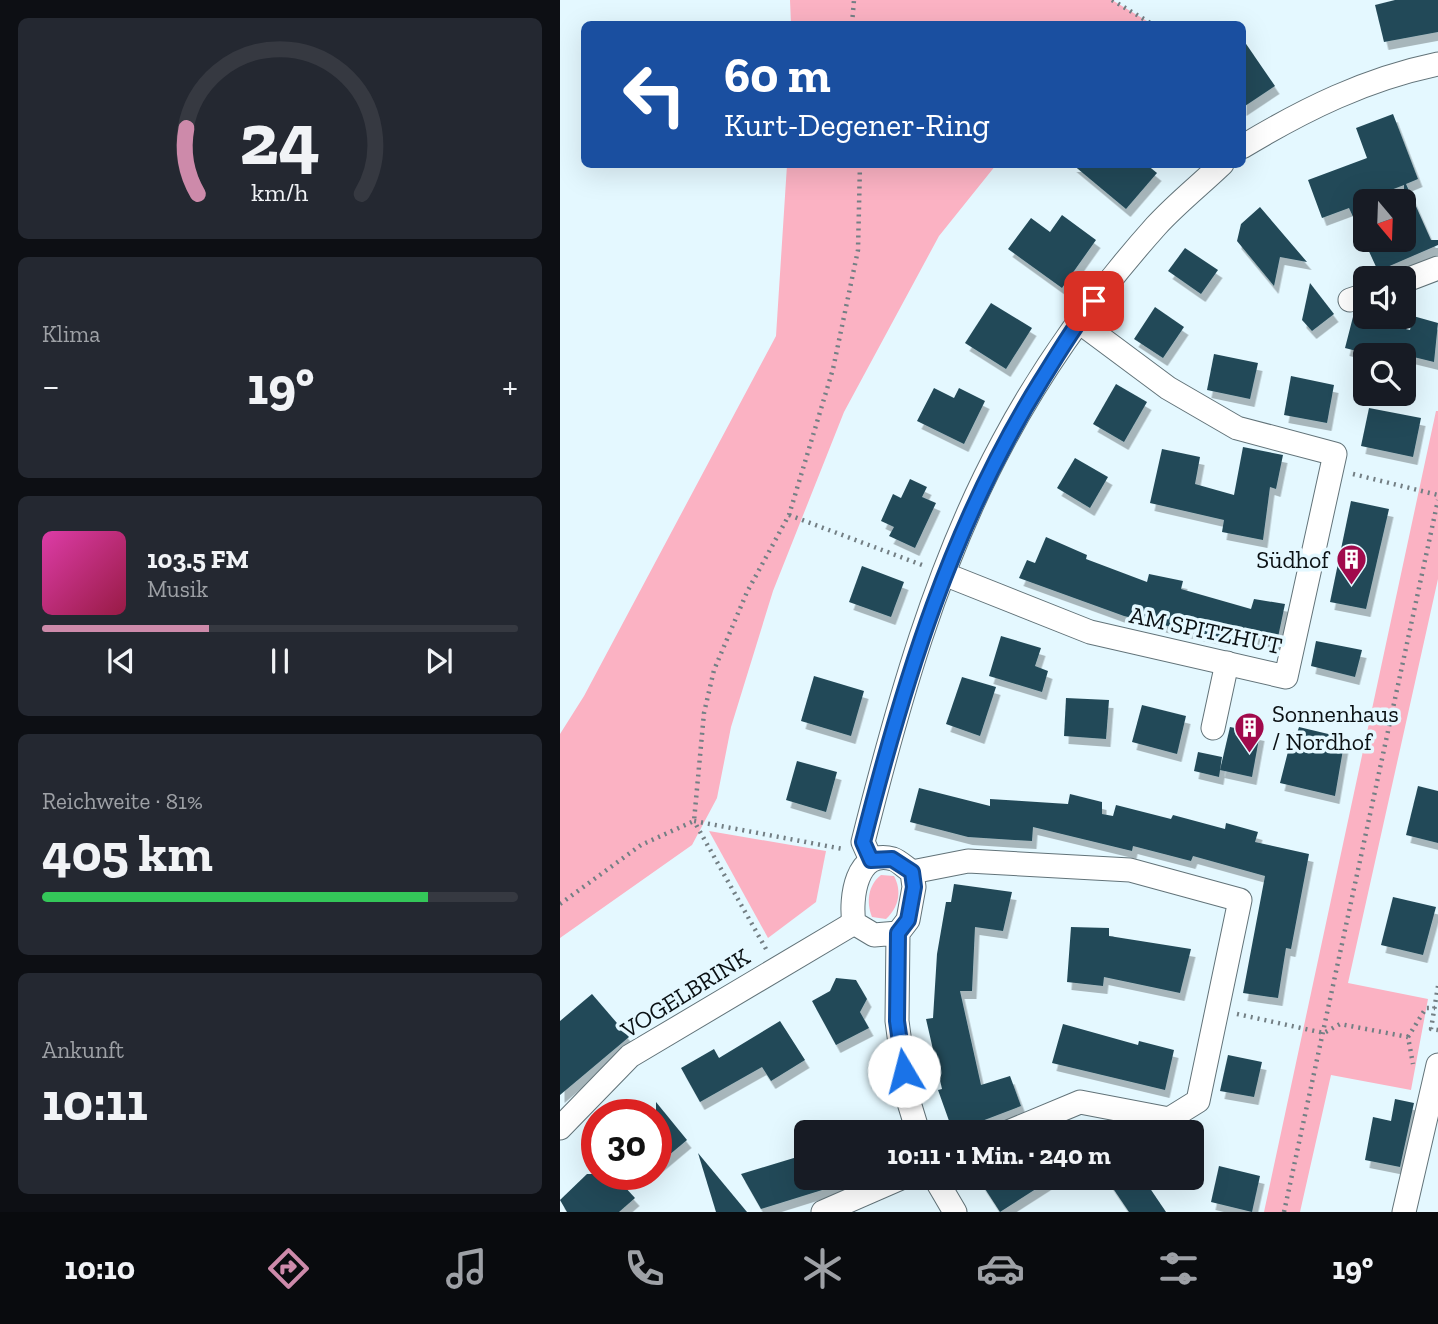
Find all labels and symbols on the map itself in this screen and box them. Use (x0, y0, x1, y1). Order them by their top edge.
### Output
north arrow (1353, 189, 1416, 252)
pin (1064, 271, 1124, 331)
building icon: Südhof (1335, 542, 1369, 586)
place label: Südhof (1256, 545, 1331, 574)
street label: AM SPITZHUT (1127, 600, 1285, 660)
place label: Sonnenhaus / Nordhof (1272, 699, 1399, 756)
building icon: Sonnenhaus / Nordhof (1232, 710, 1266, 754)
street label: VOGELBRINK (614, 942, 755, 1045)
position arrow (867, 1034, 941, 1108)
speed limit sign: 30 (581, 1099, 672, 1190)

